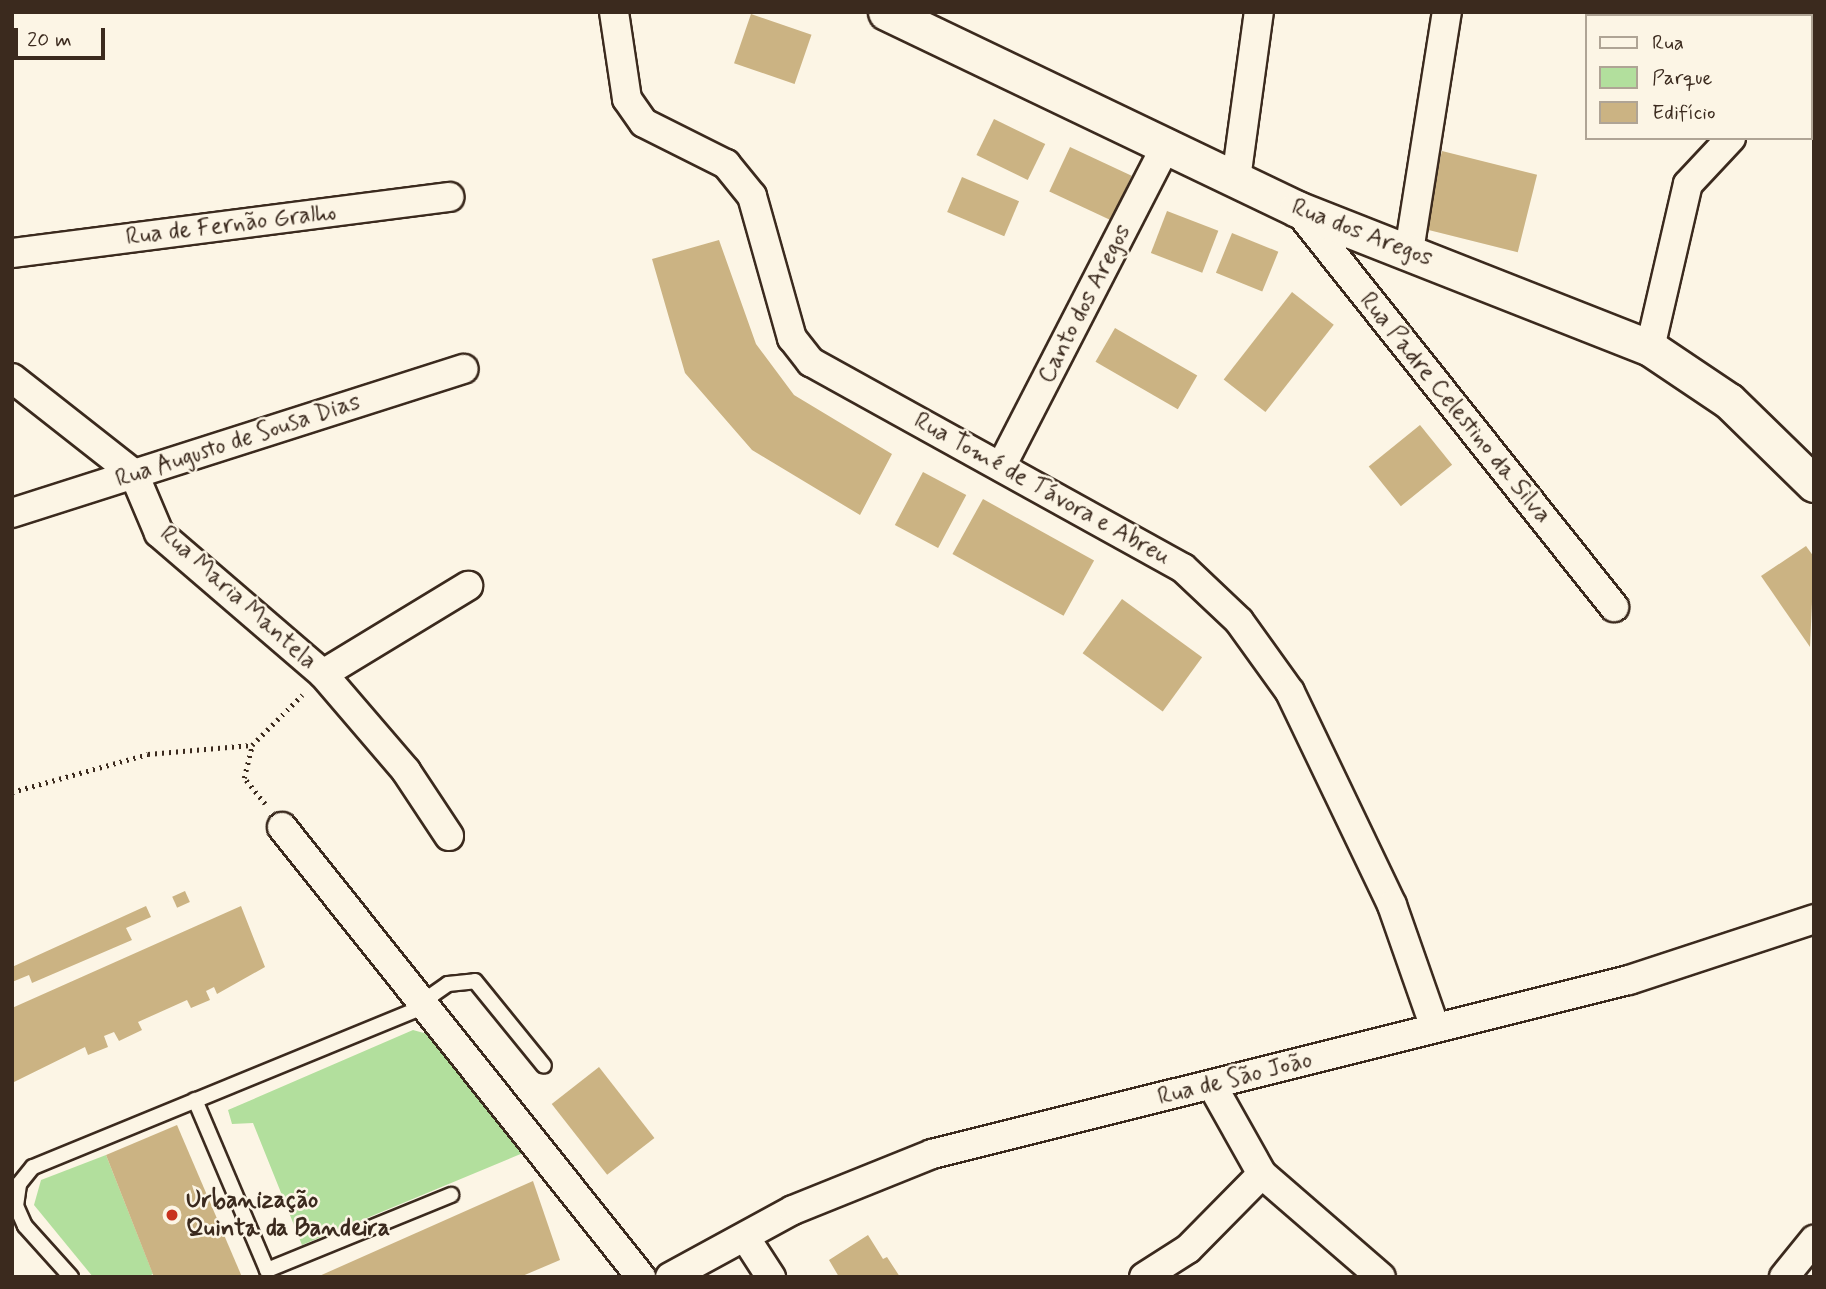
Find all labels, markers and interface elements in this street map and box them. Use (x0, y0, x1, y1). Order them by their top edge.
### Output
scale bar (18, 14, 108, 58)
legend (1584, 14, 1812, 140)
text: 20 m (27, 26, 72, 54)
text: Rua (1652, 29, 1684, 57)
text: Parque (1652, 64, 1712, 92)
text: Edifício (1652, 99, 1716, 127)
street label: Rua dos Aregos (1288, 193, 1436, 273)
street label: Rua de Fernão Gralho (121, 197, 341, 253)
street label: Canto dos Aregos (1033, 220, 1137, 388)
street label: Rua Padre Celestino da Silva (1355, 290, 1555, 526)
street label: Rua Augusto de Sousa Dias (109, 387, 367, 495)
street label: Rua Tomé de Távora e Abreu (909, 407, 1175, 571)
street label: Rua Maria Mantela (153, 520, 323, 676)
street label: Rua de São João (1154, 1046, 1316, 1112)
place label: Urbanização Quinta da Bandeira (186, 1187, 388, 1243)
marker: Urbanização Quinta da Bandeira (164, 1207, 180, 1223)

